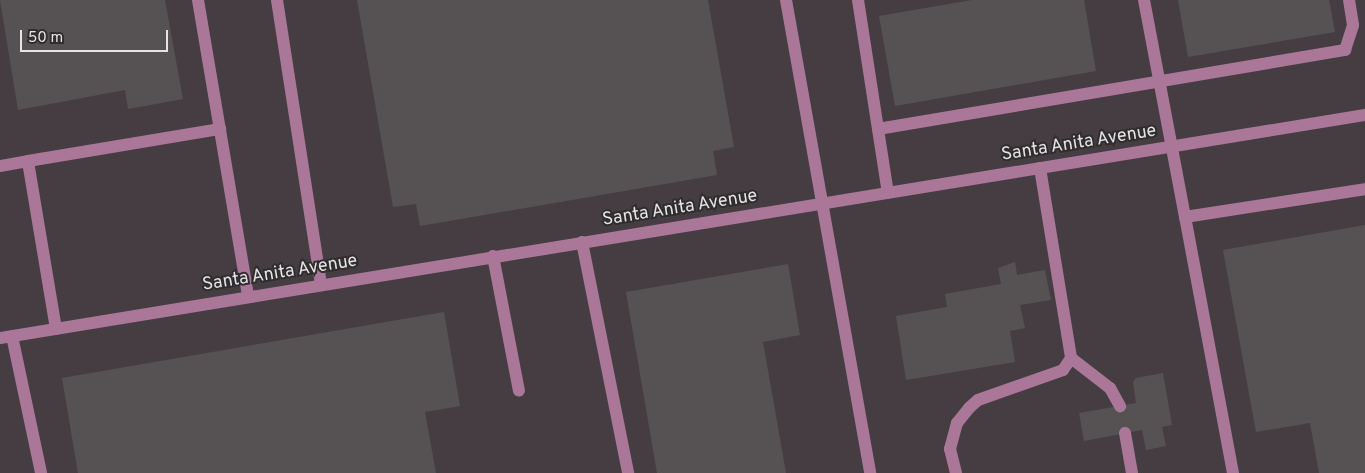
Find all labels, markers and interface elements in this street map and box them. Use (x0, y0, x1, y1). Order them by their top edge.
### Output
scale bar (22, 20, 170, 52)
text: 50 m (28, 29, 63, 48)
street label: Santa Anita Avenue (999, 121, 1159, 167)
street label: Santa Anita Avenue (600, 186, 760, 232)
street label: Santa Anita Avenue (200, 251, 360, 297)

